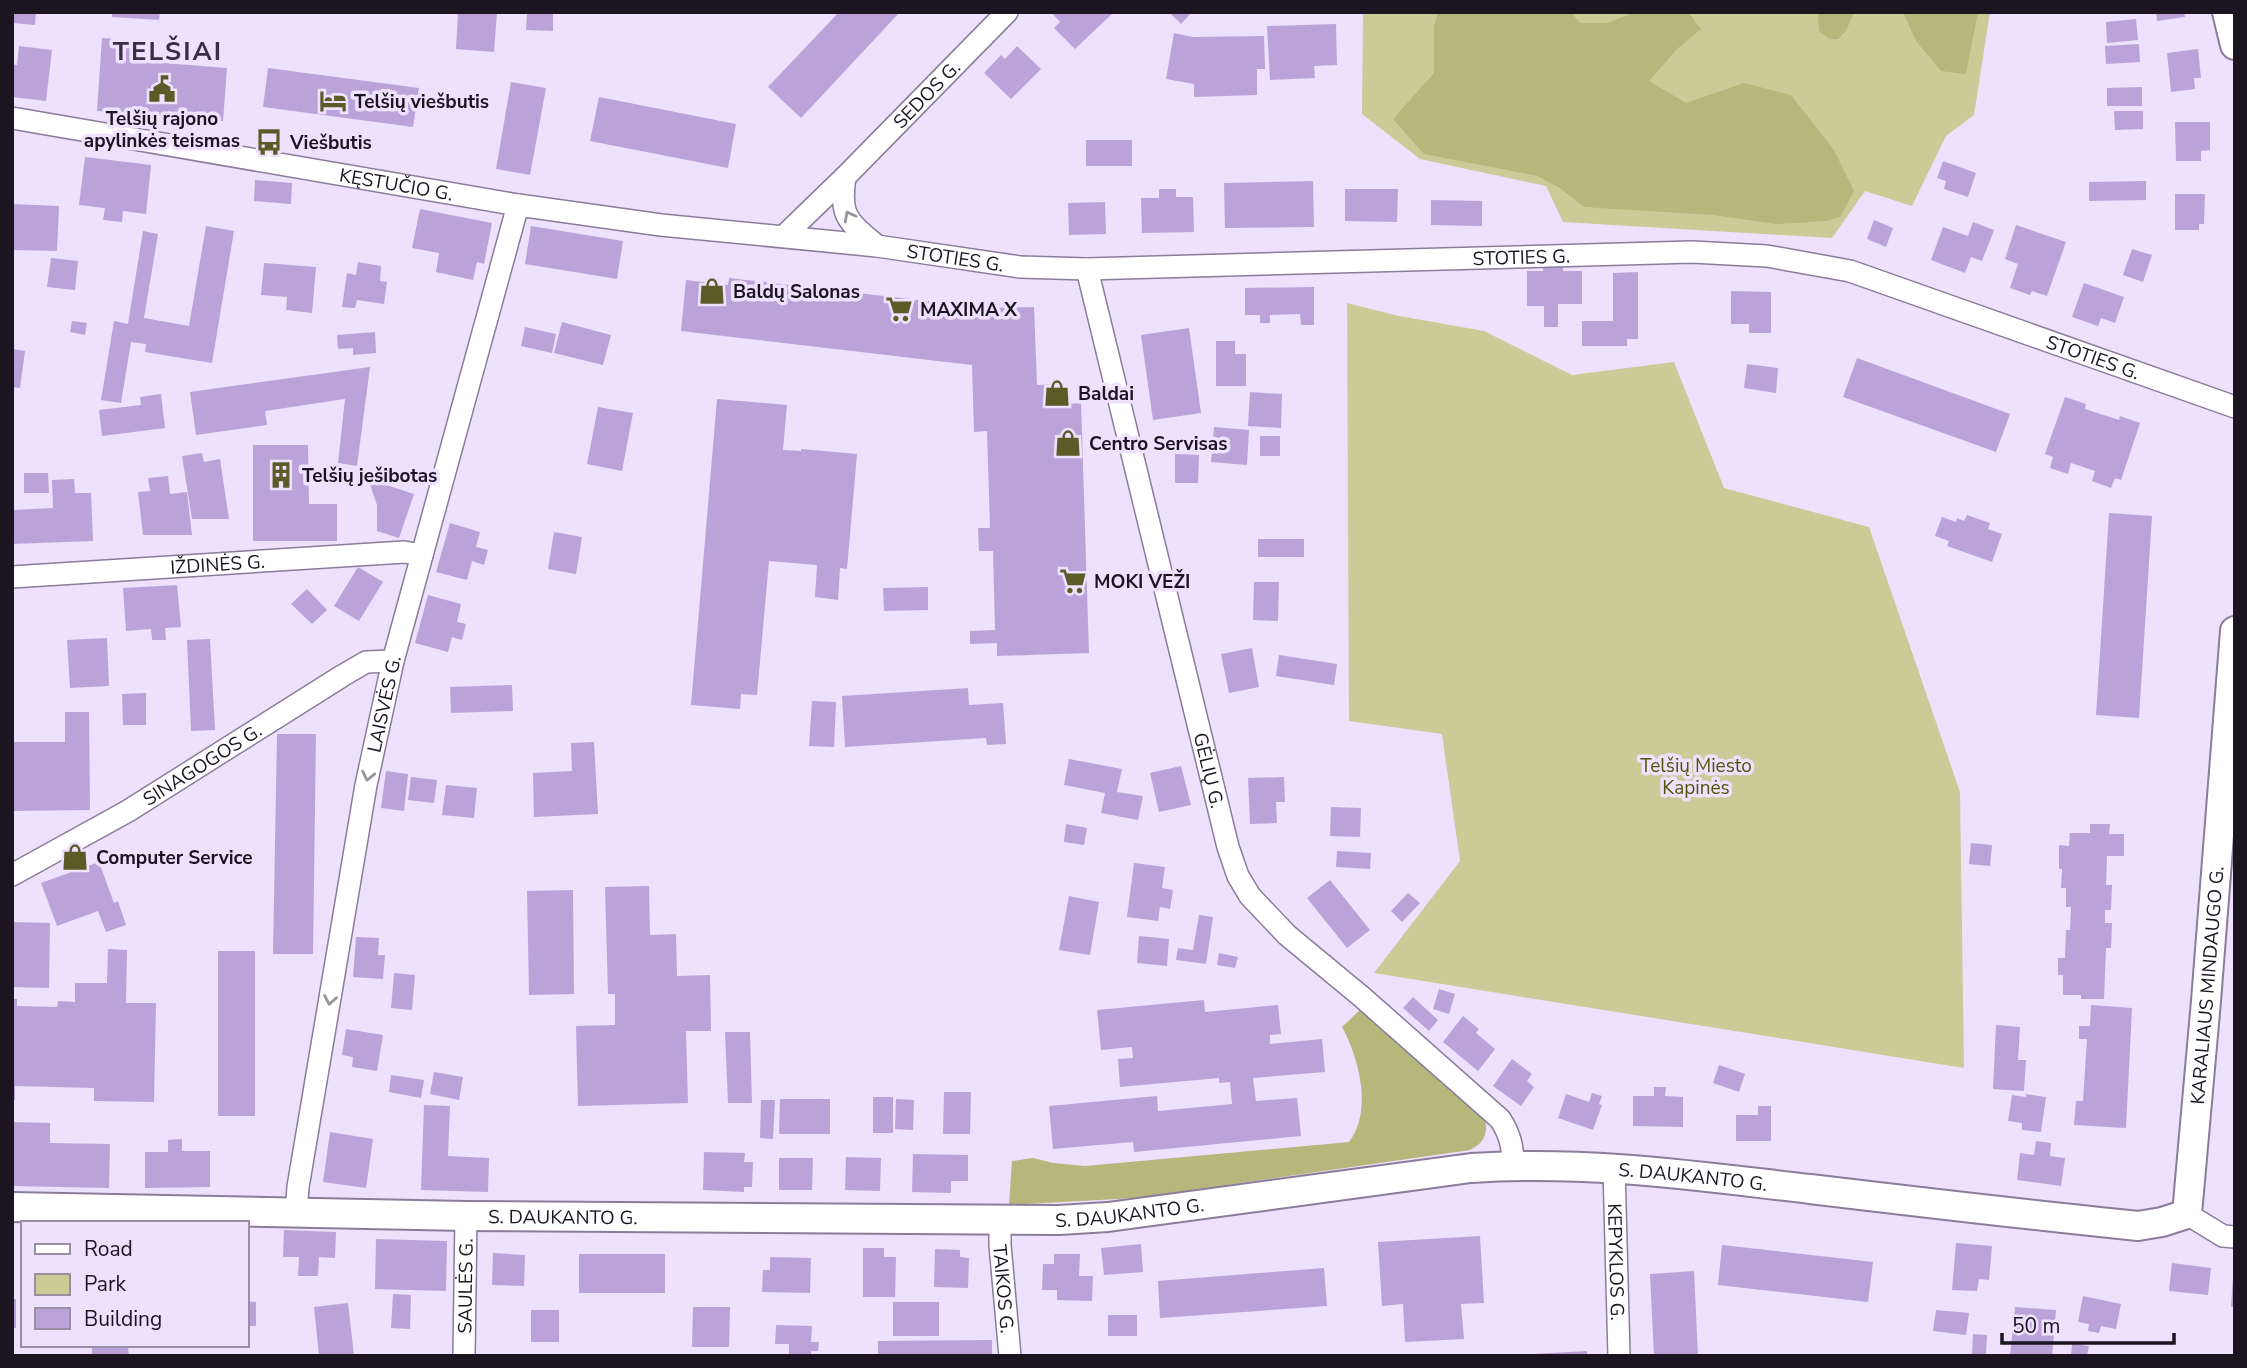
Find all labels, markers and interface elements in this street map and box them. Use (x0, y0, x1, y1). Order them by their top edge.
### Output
district label: TELŠIAI (113, 34, 223, 69)
street label: SEDOS G. (888, 55, 967, 135)
public building icon: Telšių rajono apylinkės teismas (147, 74, 177, 104)
hotel icon: Telšių viešbutis (318, 86, 348, 116)
place label: Telšių viešbutis (354, 89, 489, 115)
place label: Telšių rajono apylinkės teismas (84, 106, 240, 154)
bus stop icon: Viešbutis (254, 127, 284, 157)
place label: Viešbutis (289, 130, 372, 156)
street label: KĘSTUČIO G. (337, 163, 455, 208)
one-way arrow (844, 211, 858, 224)
street label: STOTIES G. (905, 239, 1005, 278)
street label: STOTIES G. (1472, 243, 1571, 272)
shop icon: Baldų Salonas (697, 276, 727, 306)
place label: Baldų Salonas (733, 279, 860, 305)
supermarket icon: MAXIMA X (884, 294, 914, 324)
place label: MAXIMA X (920, 297, 1017, 323)
street label: STOTIES G. (2042, 329, 2143, 386)
shop icon: Baldai (1042, 378, 1072, 408)
place label: Baldai (1078, 381, 1134, 407)
shop icon: Centro Servisas (1053, 428, 1083, 458)
place label: Centro Servisas (1089, 431, 1227, 457)
building icon: Telšių ješibotas (266, 460, 296, 490)
place label: Telšių ješibotas (302, 463, 437, 489)
street label: IŽDINĖS G. (170, 549, 266, 581)
supermarket icon: MOKI VEŽI (1058, 566, 1088, 596)
place label: MOKI VEŽI (1094, 569, 1190, 595)
street label: LAISVĖS G. (361, 652, 408, 755)
street label: SINAGOGOS G. (138, 718, 267, 812)
street label: GĖLIŲ G. (1187, 730, 1230, 811)
park label: Telšių Miesto Kapinės (1640, 753, 1752, 801)
one-way arrow (362, 770, 377, 782)
shop icon: Computer Service (60, 842, 90, 872)
place label: Computer Service (96, 845, 253, 871)
street label: KARALIAUS MINDAUGO G. (2185, 865, 2231, 1106)
one-way arrow (323, 994, 338, 1006)
street label: S. DAUKANTO G. (1618, 1157, 1769, 1198)
street label: S. DAUKANTO G. (1054, 1192, 1206, 1234)
street label: KEPYKLOS G. (1601, 1203, 1630, 1321)
street label: S. DAUKANTO G. (488, 1204, 638, 1231)
legend (21, 1221, 248, 1347)
text: Road (84, 1235, 133, 1263)
street label: SAULĖS G. (452, 1238, 480, 1334)
street label: TAIKOS G. (986, 1243, 1020, 1335)
text: Park (84, 1270, 126, 1298)
scale bar (2002, 1302, 2174, 1346)
text: Building (84, 1305, 162, 1333)
text: 50 m (2012, 1312, 2061, 1340)

